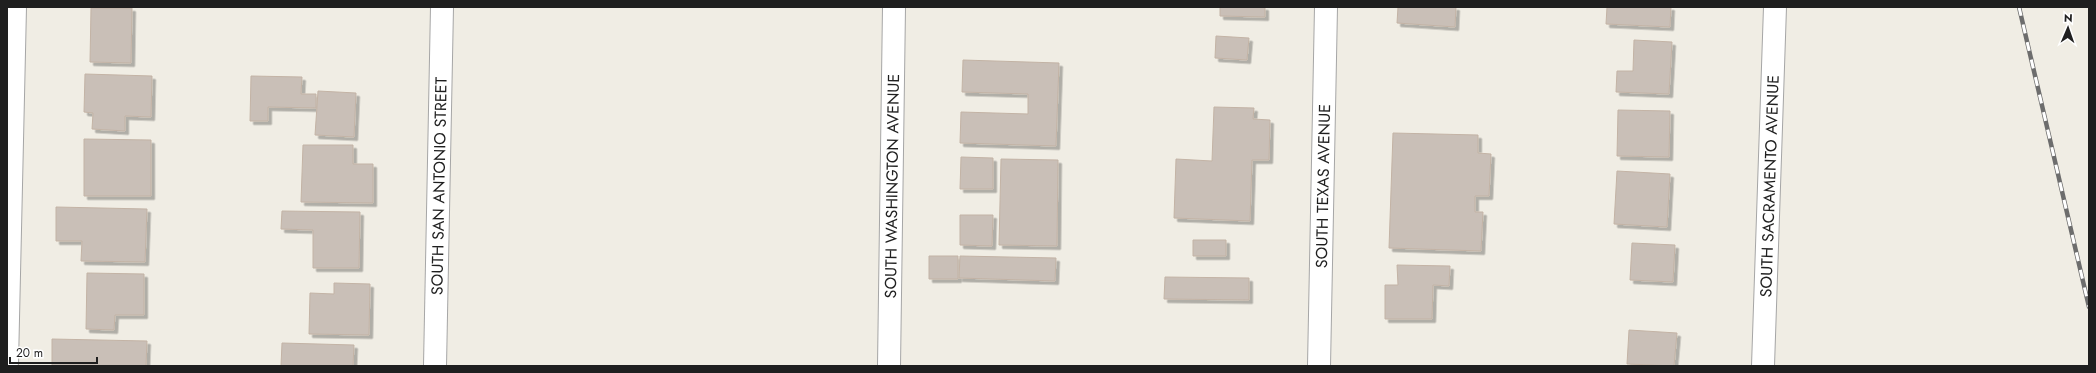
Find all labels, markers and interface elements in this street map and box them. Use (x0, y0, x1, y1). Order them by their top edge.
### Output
north arrow (2048, 8, 2088, 48)
text: N (2064, 10, 2073, 26)
street label: SOUTH WASHINGTON AVENUE (879, 74, 905, 298)
street label: SOUTH SACRAMENTO AVENUE (1754, 75, 1785, 298)
street label: SOUTH SAN ANTONIO STREET (425, 76, 453, 295)
street label: SOUTH TEXAS AVENUE (1310, 104, 1336, 268)
scale bar (10, 339, 97, 365)
text: 20 m (16, 344, 43, 362)

